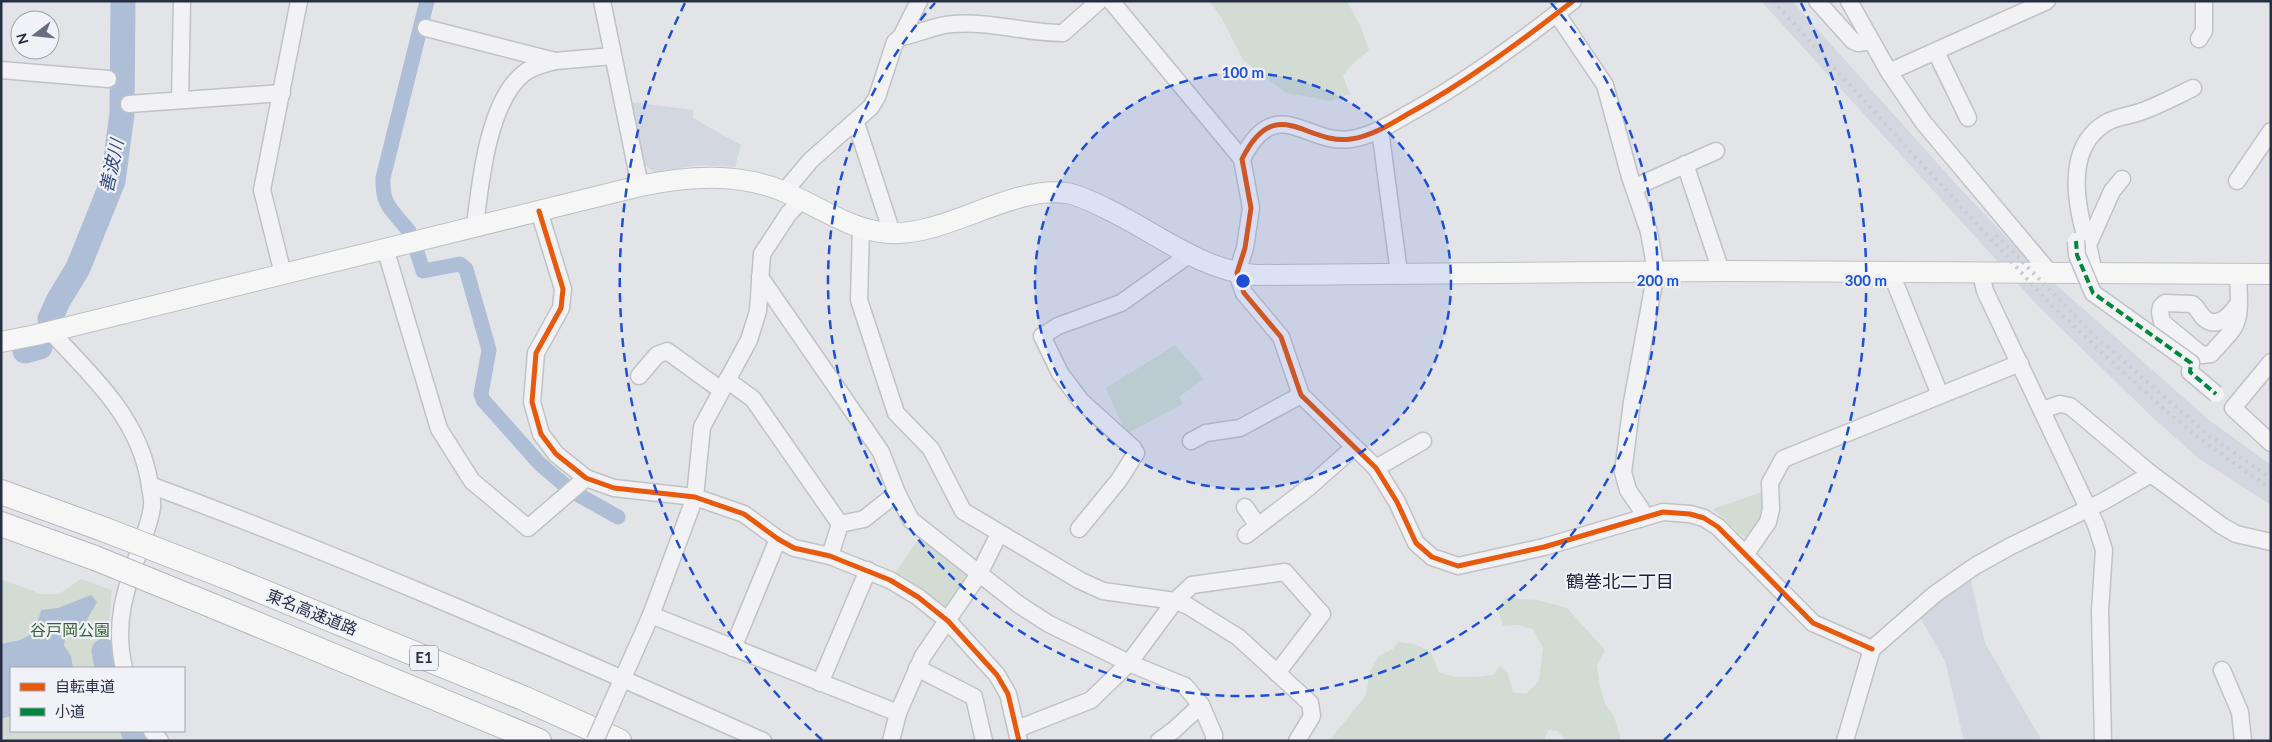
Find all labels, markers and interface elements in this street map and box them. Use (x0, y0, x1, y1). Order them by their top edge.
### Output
north arrow (10, 10, 60, 60)
text: N (12, 31, 32, 46)
text: 100 m (1222, 63, 1264, 81)
water label: 善波川 (95, 135, 128, 194)
text: 200 m (1637, 271, 1679, 289)
text: 300 m (1845, 271, 1887, 289)
centre of rings (1234, 272, 1252, 290)
district label: 鶴巻北二丁目 (1566, 570, 1674, 592)
street label: 東名高速道路 (264, 585, 360, 638)
park label: 谷戸岡公園 (30, 620, 110, 639)
road number: E1 (410, 646, 438, 670)
legend (10, 667, 185, 732)
text: 自転車道 (55, 677, 115, 695)
text: 小道 (55, 702, 85, 720)

